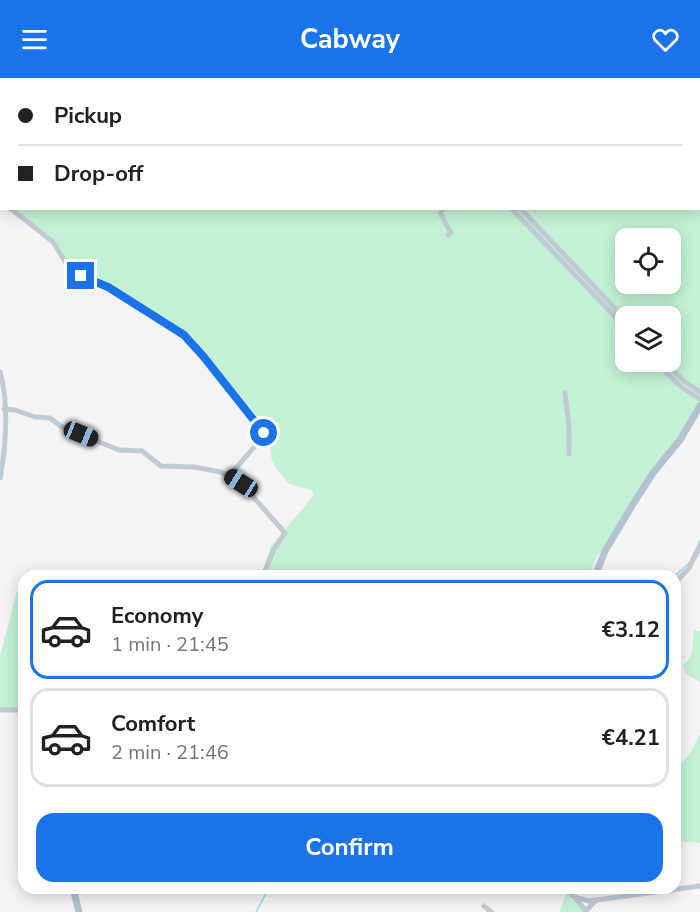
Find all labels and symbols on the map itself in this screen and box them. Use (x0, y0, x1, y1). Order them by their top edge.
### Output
route end (67, 262, 94, 289)
car (61, 419, 101, 449)
route start (250, 419, 277, 446)
car (221, 466, 261, 500)

